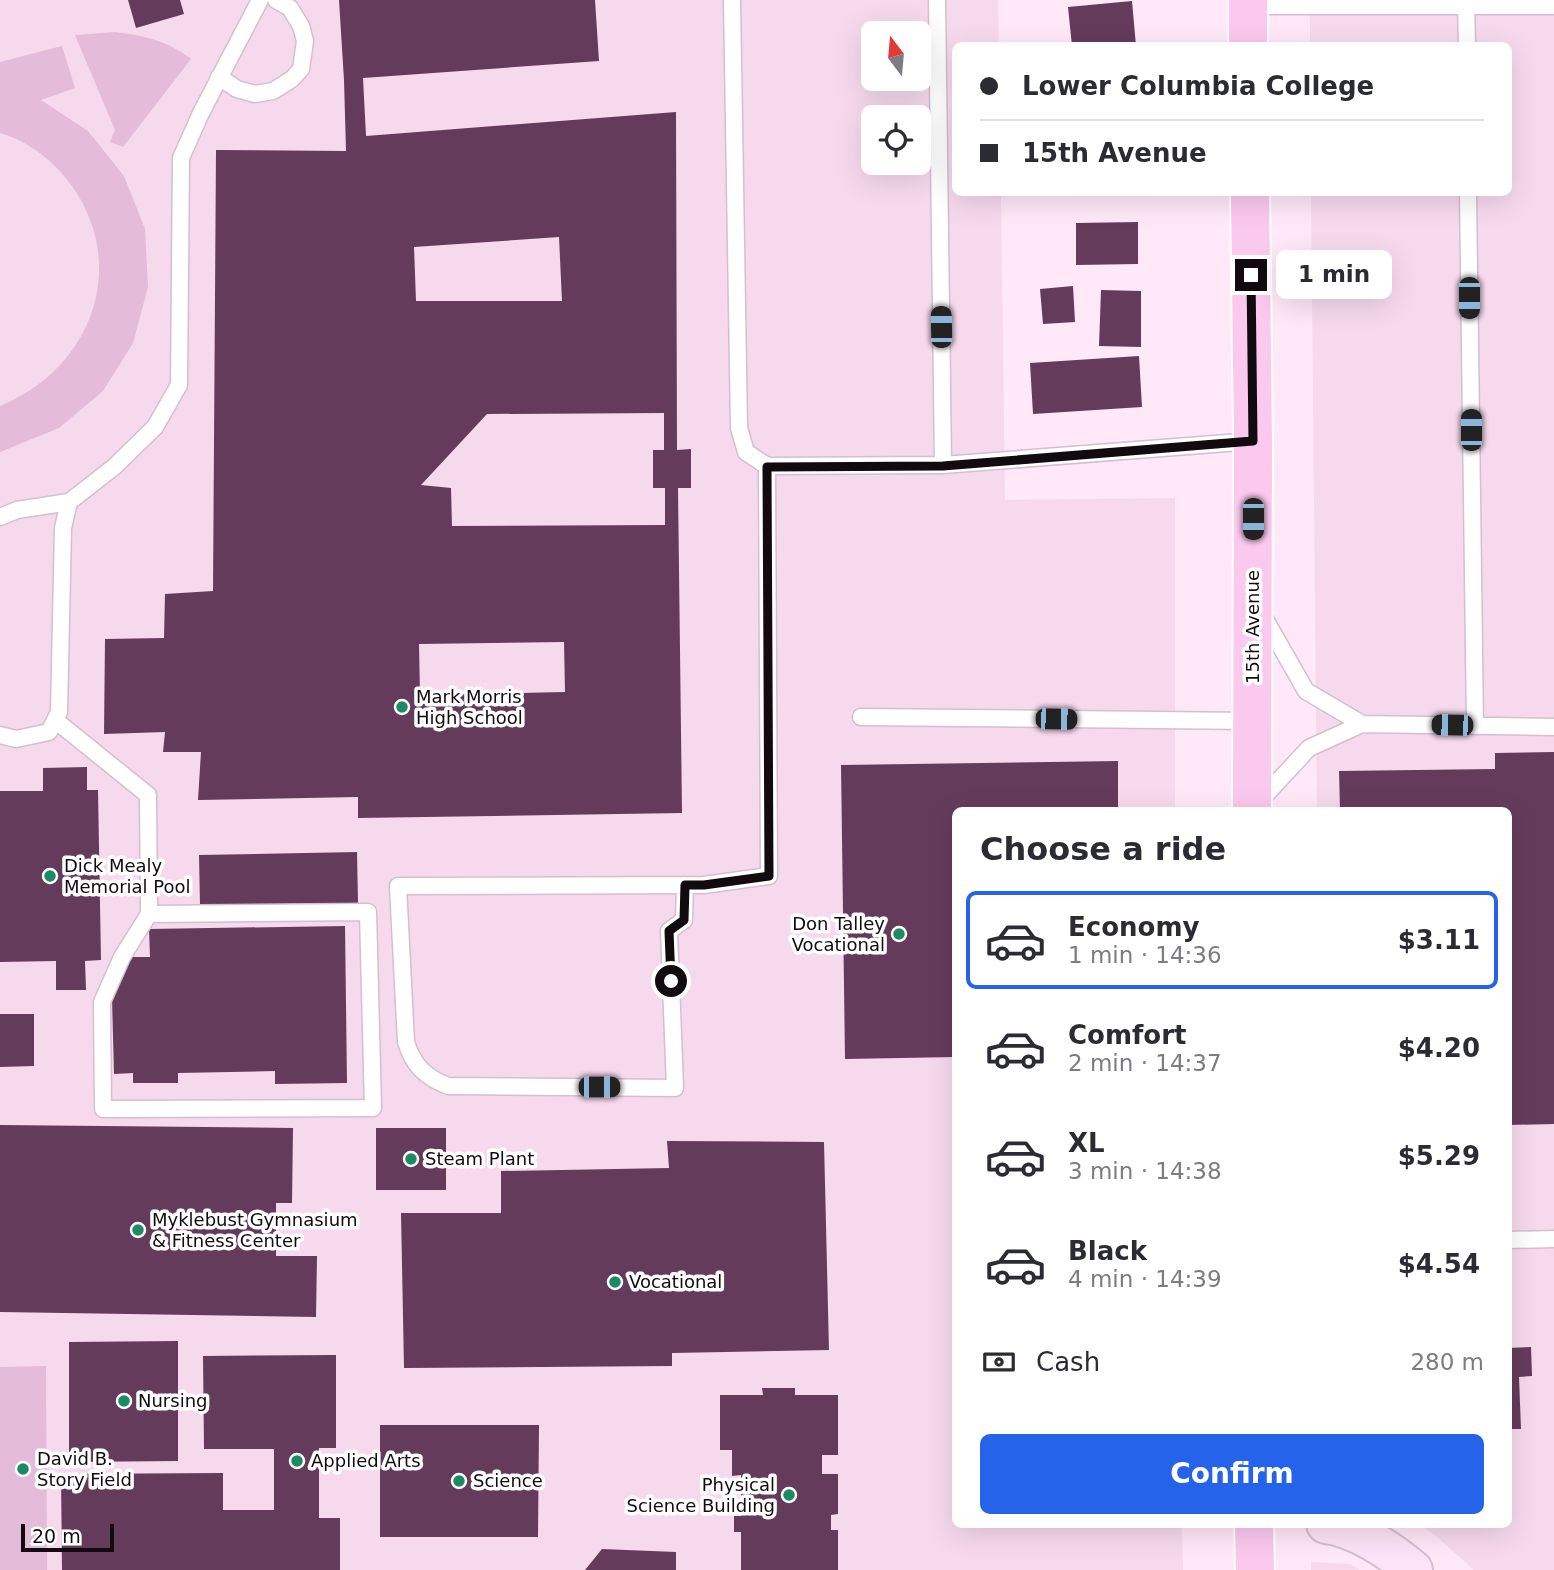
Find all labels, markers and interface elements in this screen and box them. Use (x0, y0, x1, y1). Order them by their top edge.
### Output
north arrow (861, 21, 931, 91)
map controls (861, 21, 931, 175)
text: Lower Columbia College (1022, 71, 1374, 101)
button: locate (861, 105, 931, 175)
text: 15th Avenue (1022, 138, 1207, 168)
callout: 1 min (1276, 250, 1391, 300)
route end (1235, 259, 1267, 291)
text: 1 min (1298, 261, 1370, 287)
car (1459, 277, 1480, 319)
car (931, 306, 952, 348)
car (1461, 409, 1482, 451)
car (1243, 498, 1264, 540)
street label: 15th Avenue (1242, 570, 1263, 684)
place label: Mark Morris High School (416, 686, 523, 728)
marker: Mark Morris High School (394, 699, 410, 715)
car (1035, 708, 1078, 730)
car (1431, 714, 1474, 736)
text: Choose a ride (980, 830, 1226, 868)
place label: Dick Mealy Memorial Pool (64, 855, 191, 897)
marker: Dick Mealy Memorial Pool (42, 868, 58, 884)
icon: car (984, 909, 1047, 972)
text: Economy (1068, 912, 1199, 942)
place label: Don Talley Vocational (792, 913, 885, 955)
text: $3.11 (1398, 925, 1480, 955)
marker: Don Talley Vocational (891, 926, 907, 942)
text: 1 min · 14:36 (1068, 942, 1222, 968)
route start (655, 965, 687, 997)
icon: car (984, 1017, 1047, 1080)
text: Comfort (1068, 1020, 1186, 1050)
text: $4.20 (1398, 1033, 1480, 1063)
text: 2 min · 14:37 (1068, 1050, 1222, 1076)
car (579, 1077, 621, 1098)
icon: car (984, 1125, 1047, 1188)
text: XL (1068, 1128, 1105, 1158)
text: $5.29 (1398, 1141, 1480, 1171)
place label: Steam Plant (425, 1148, 534, 1169)
marker: Steam Plant (403, 1151, 419, 1167)
text: 3 min · 14:38 (1068, 1158, 1222, 1184)
place label: Myklebust Gymnasium & Fitness Center (152, 1209, 358, 1251)
marker: Myklebust Gymnasium & Fitness Center (130, 1222, 146, 1238)
icon: car (984, 1233, 1047, 1296)
text: Black (1068, 1236, 1147, 1266)
text: $4.54 (1398, 1249, 1480, 1279)
text: 4 min · 14:39 (1068, 1266, 1222, 1292)
place label: Vocational (629, 1271, 722, 1292)
marker: Vocational (607, 1274, 623, 1290)
icon: cash (980, 1343, 1018, 1381)
text: Cash (1036, 1347, 1100, 1377)
text: 280 m (1410, 1349, 1484, 1375)
place label: Nursing (138, 1390, 208, 1411)
marker: Nursing (116, 1393, 132, 1409)
button: Confirm (980, 1434, 1484, 1514)
place label: David B. Story Field (37, 1448, 132, 1490)
place label: Applied Arts (311, 1450, 421, 1471)
marker: Applied Arts (289, 1453, 305, 1469)
marker: David B. Story Field (15, 1461, 31, 1477)
place label: Science (473, 1470, 543, 1491)
marker: Science (451, 1473, 467, 1489)
place label: Physical Science Building (626, 1474, 775, 1516)
marker: Physical Science Building (781, 1487, 797, 1503)
scale bar (21, 1521, 114, 1553)
text: 20 m (32, 1525, 81, 1547)

